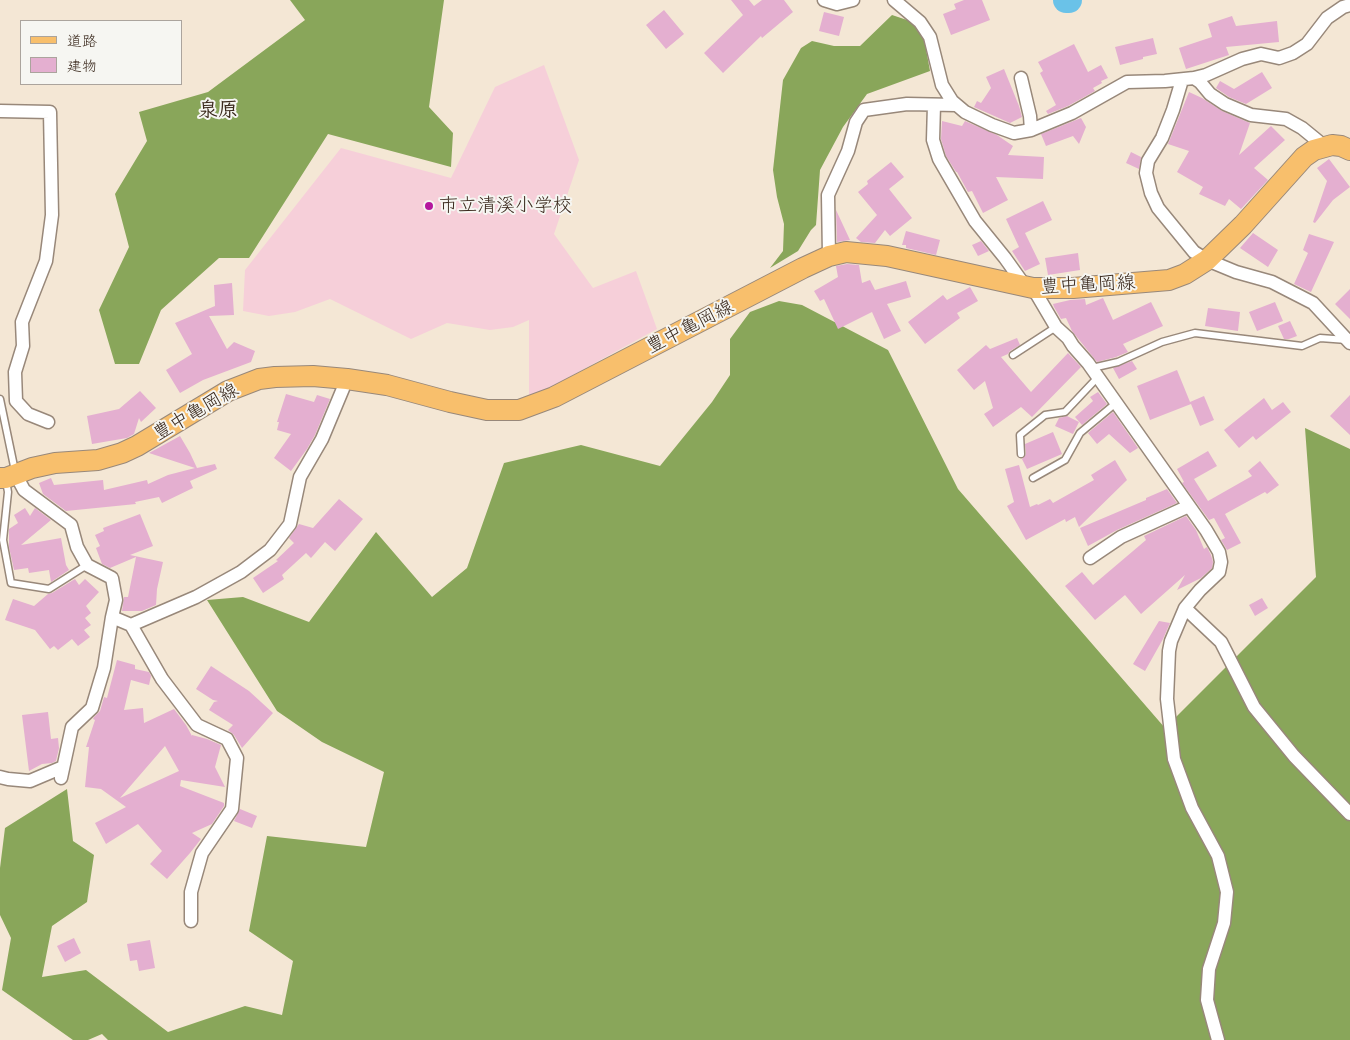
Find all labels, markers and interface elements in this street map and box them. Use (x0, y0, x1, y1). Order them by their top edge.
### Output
legend (20, 20, 182, 85)
text: 道路 (67, 32, 97, 50)
text: 建物 (67, 57, 97, 75)
district label: 泉原 (198, 98, 238, 122)
place label: 市立清溪小学校 (439, 195, 572, 217)
marker: 市立清溪小学校 (423, 200, 435, 212)
street label: 豊中亀岡線 (1040, 271, 1136, 299)
street label: 豊中亀岡線 (643, 295, 737, 359)
street label: 豊中亀岡線 (149, 378, 243, 446)

